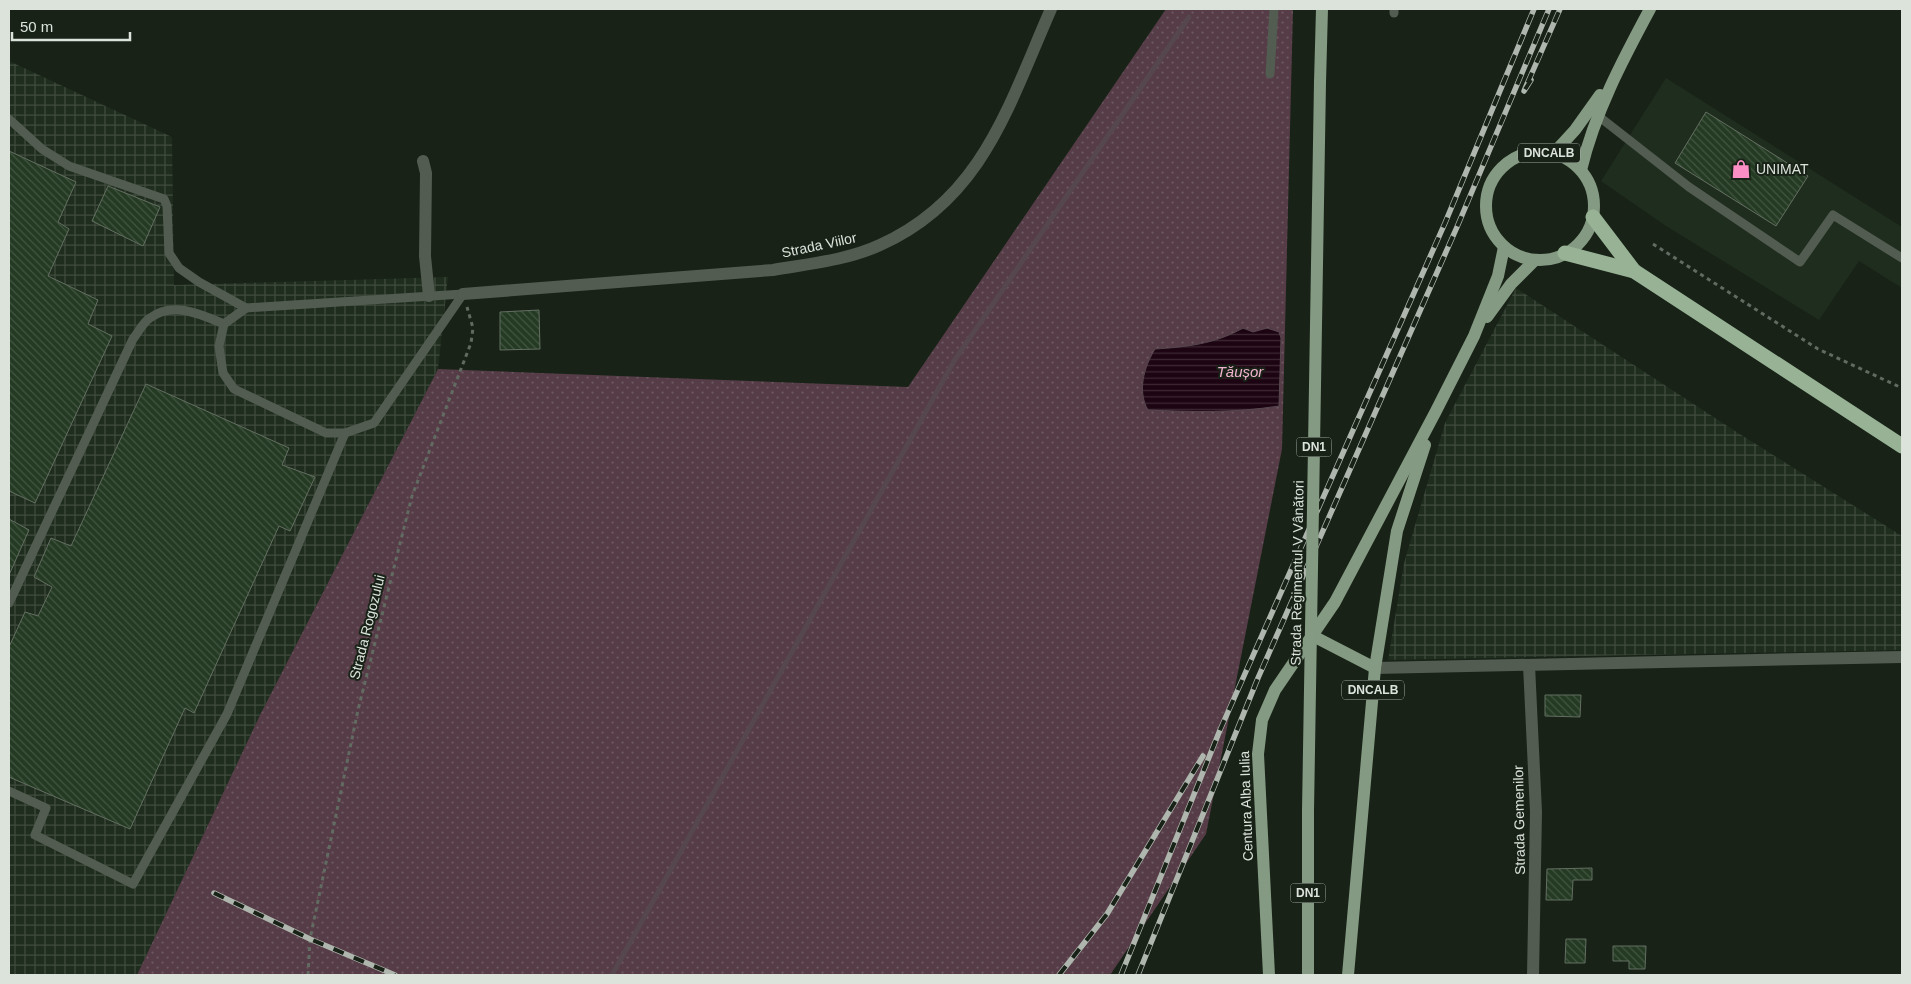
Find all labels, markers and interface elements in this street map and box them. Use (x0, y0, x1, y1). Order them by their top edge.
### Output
scale bar (12, 10, 130, 42)
text: 50 m (20, 18, 53, 35)
road number: DNCALB (1518, 144, 1580, 162)
shop icon: UNIMAT (1730, 158, 1752, 180)
place label: UNIMAT (1756, 161, 1809, 177)
street label: Strada Viilor (780, 229, 858, 261)
water label: Tăușor (1217, 363, 1264, 380)
road number: DN1 (1296, 438, 1332, 457)
street label: Strada Regimentul V Vânători (1287, 480, 1307, 666)
street label: Strada Rogozului (346, 573, 388, 681)
road number: DNCALB (1342, 680, 1404, 700)
street label: Centura Alba Iulia (1236, 750, 1256, 862)
street label: Strada Gemenilor (1510, 765, 1528, 875)
road number: DN1 (1290, 884, 1326, 902)

